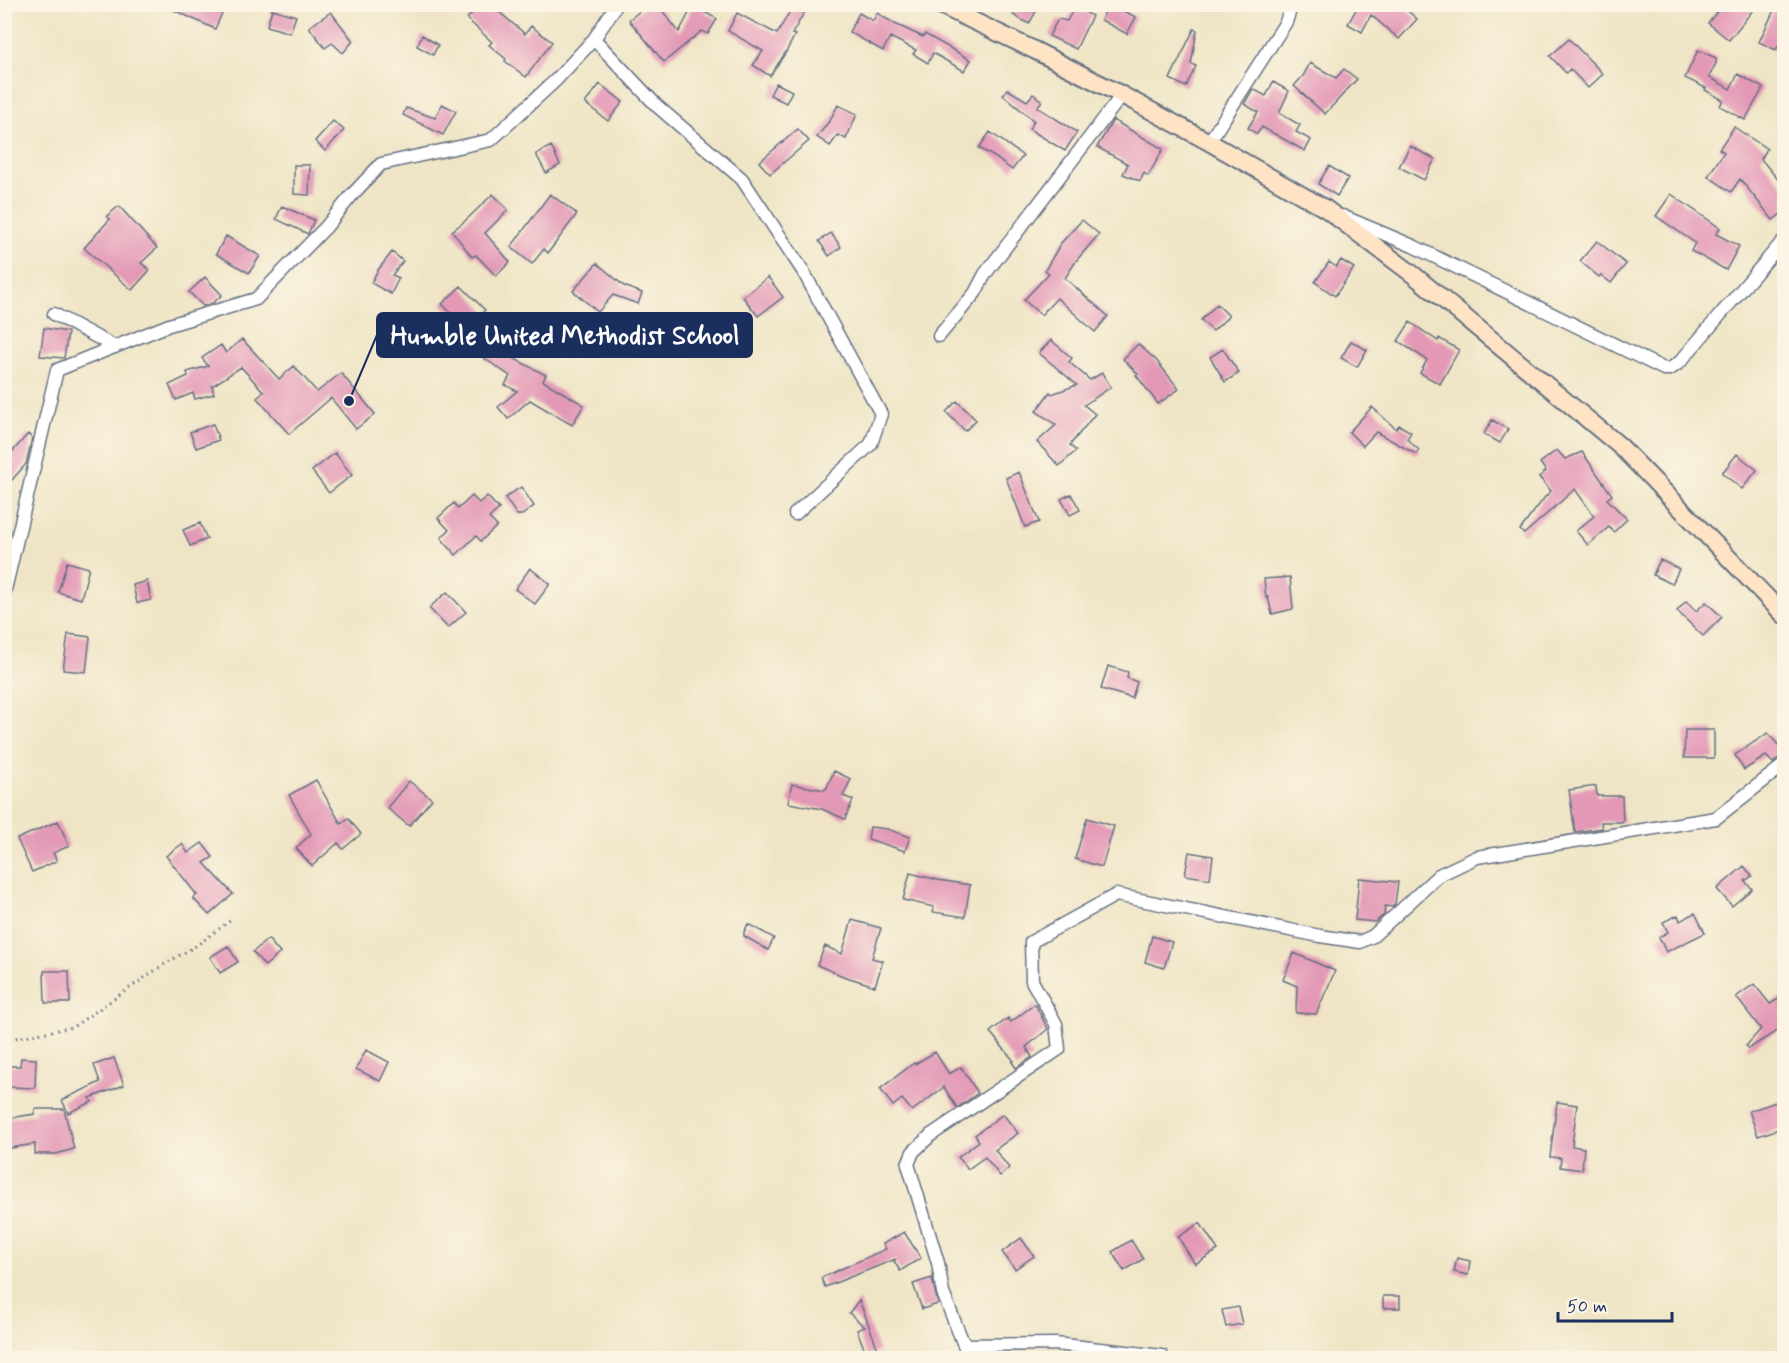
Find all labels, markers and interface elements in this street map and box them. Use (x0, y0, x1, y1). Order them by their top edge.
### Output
callout: Humble United Methodist School (377, 313, 752, 357)
text: Humble United Methodist School (391, 320, 739, 354)
scale bar (1558, 1285, 1672, 1323)
text: 50 m (1567, 1295, 1607, 1319)

